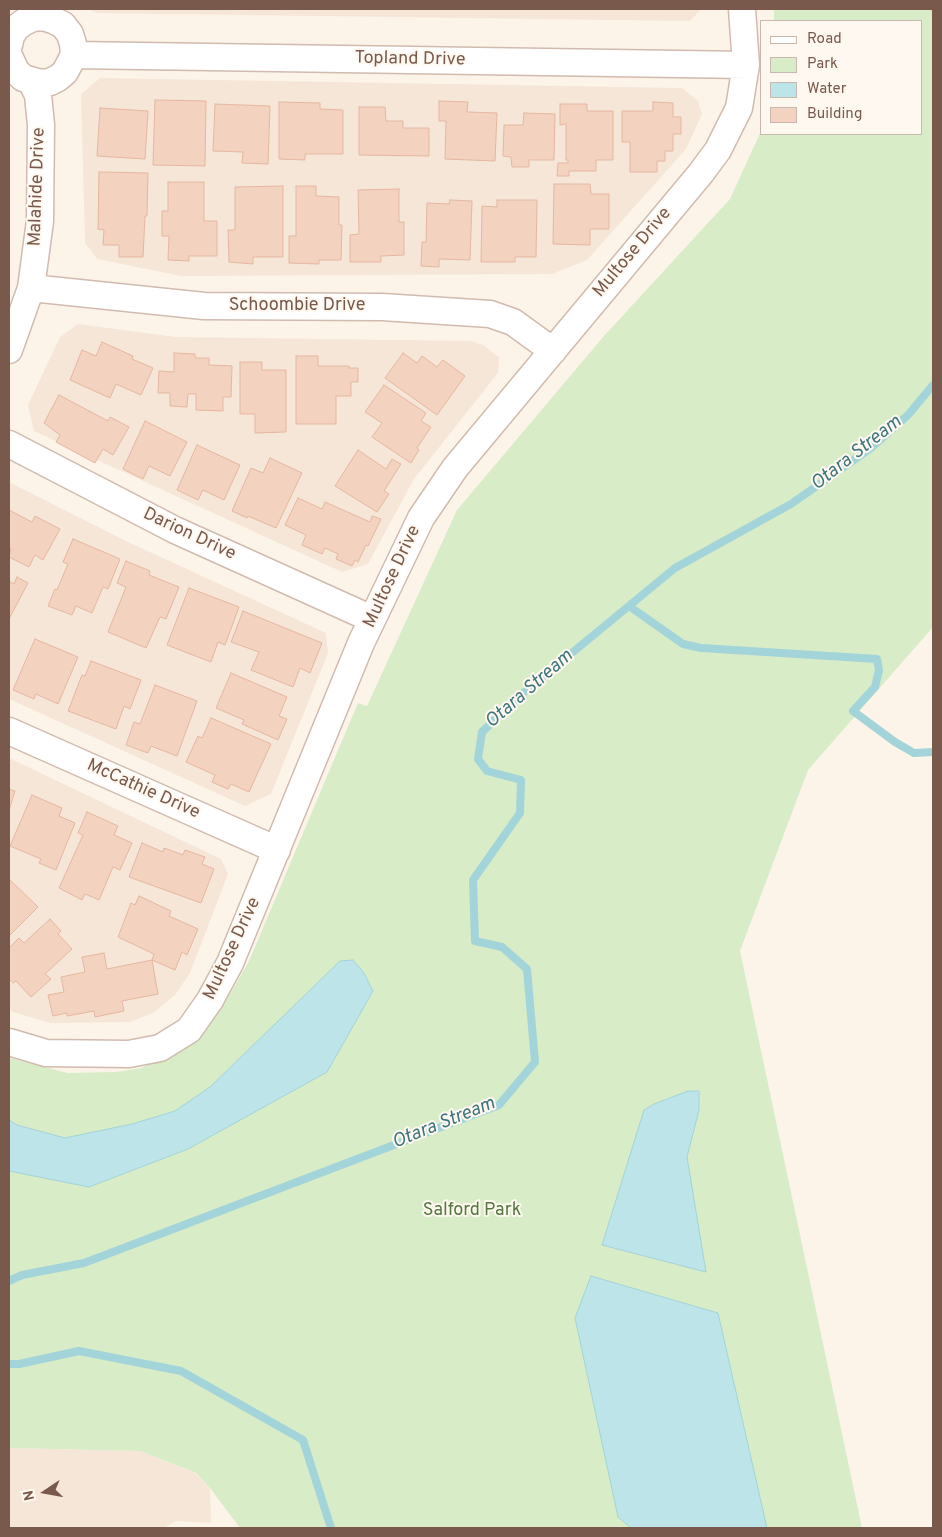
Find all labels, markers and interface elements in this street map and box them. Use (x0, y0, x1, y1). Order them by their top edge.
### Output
legend (760, 20, 922, 135)
text: Road (807, 30, 842, 49)
street label: Topland Drive (354, 48, 466, 72)
text: Park (807, 55, 838, 74)
text: Water (807, 80, 846, 99)
text: Building (807, 105, 862, 124)
street label: Malahide Drive (25, 127, 51, 247)
street label: Multose Drive (589, 204, 677, 302)
street label: Schoombie Drive (229, 295, 365, 317)
water label: Otara Stream (807, 411, 907, 497)
street label: Darion Drive (139, 504, 239, 566)
street label: Multose Drive (360, 522, 426, 632)
water label: Otara Stream (481, 646, 579, 734)
street label: McCathie Drive (83, 755, 203, 825)
street label: Multose Drive (200, 894, 266, 1004)
water label: Otara Stream (389, 1093, 499, 1155)
park label: Salford Park (423, 1200, 521, 1222)
north arrow (20, 1467, 70, 1517)
text: N (20, 1489, 39, 1502)

